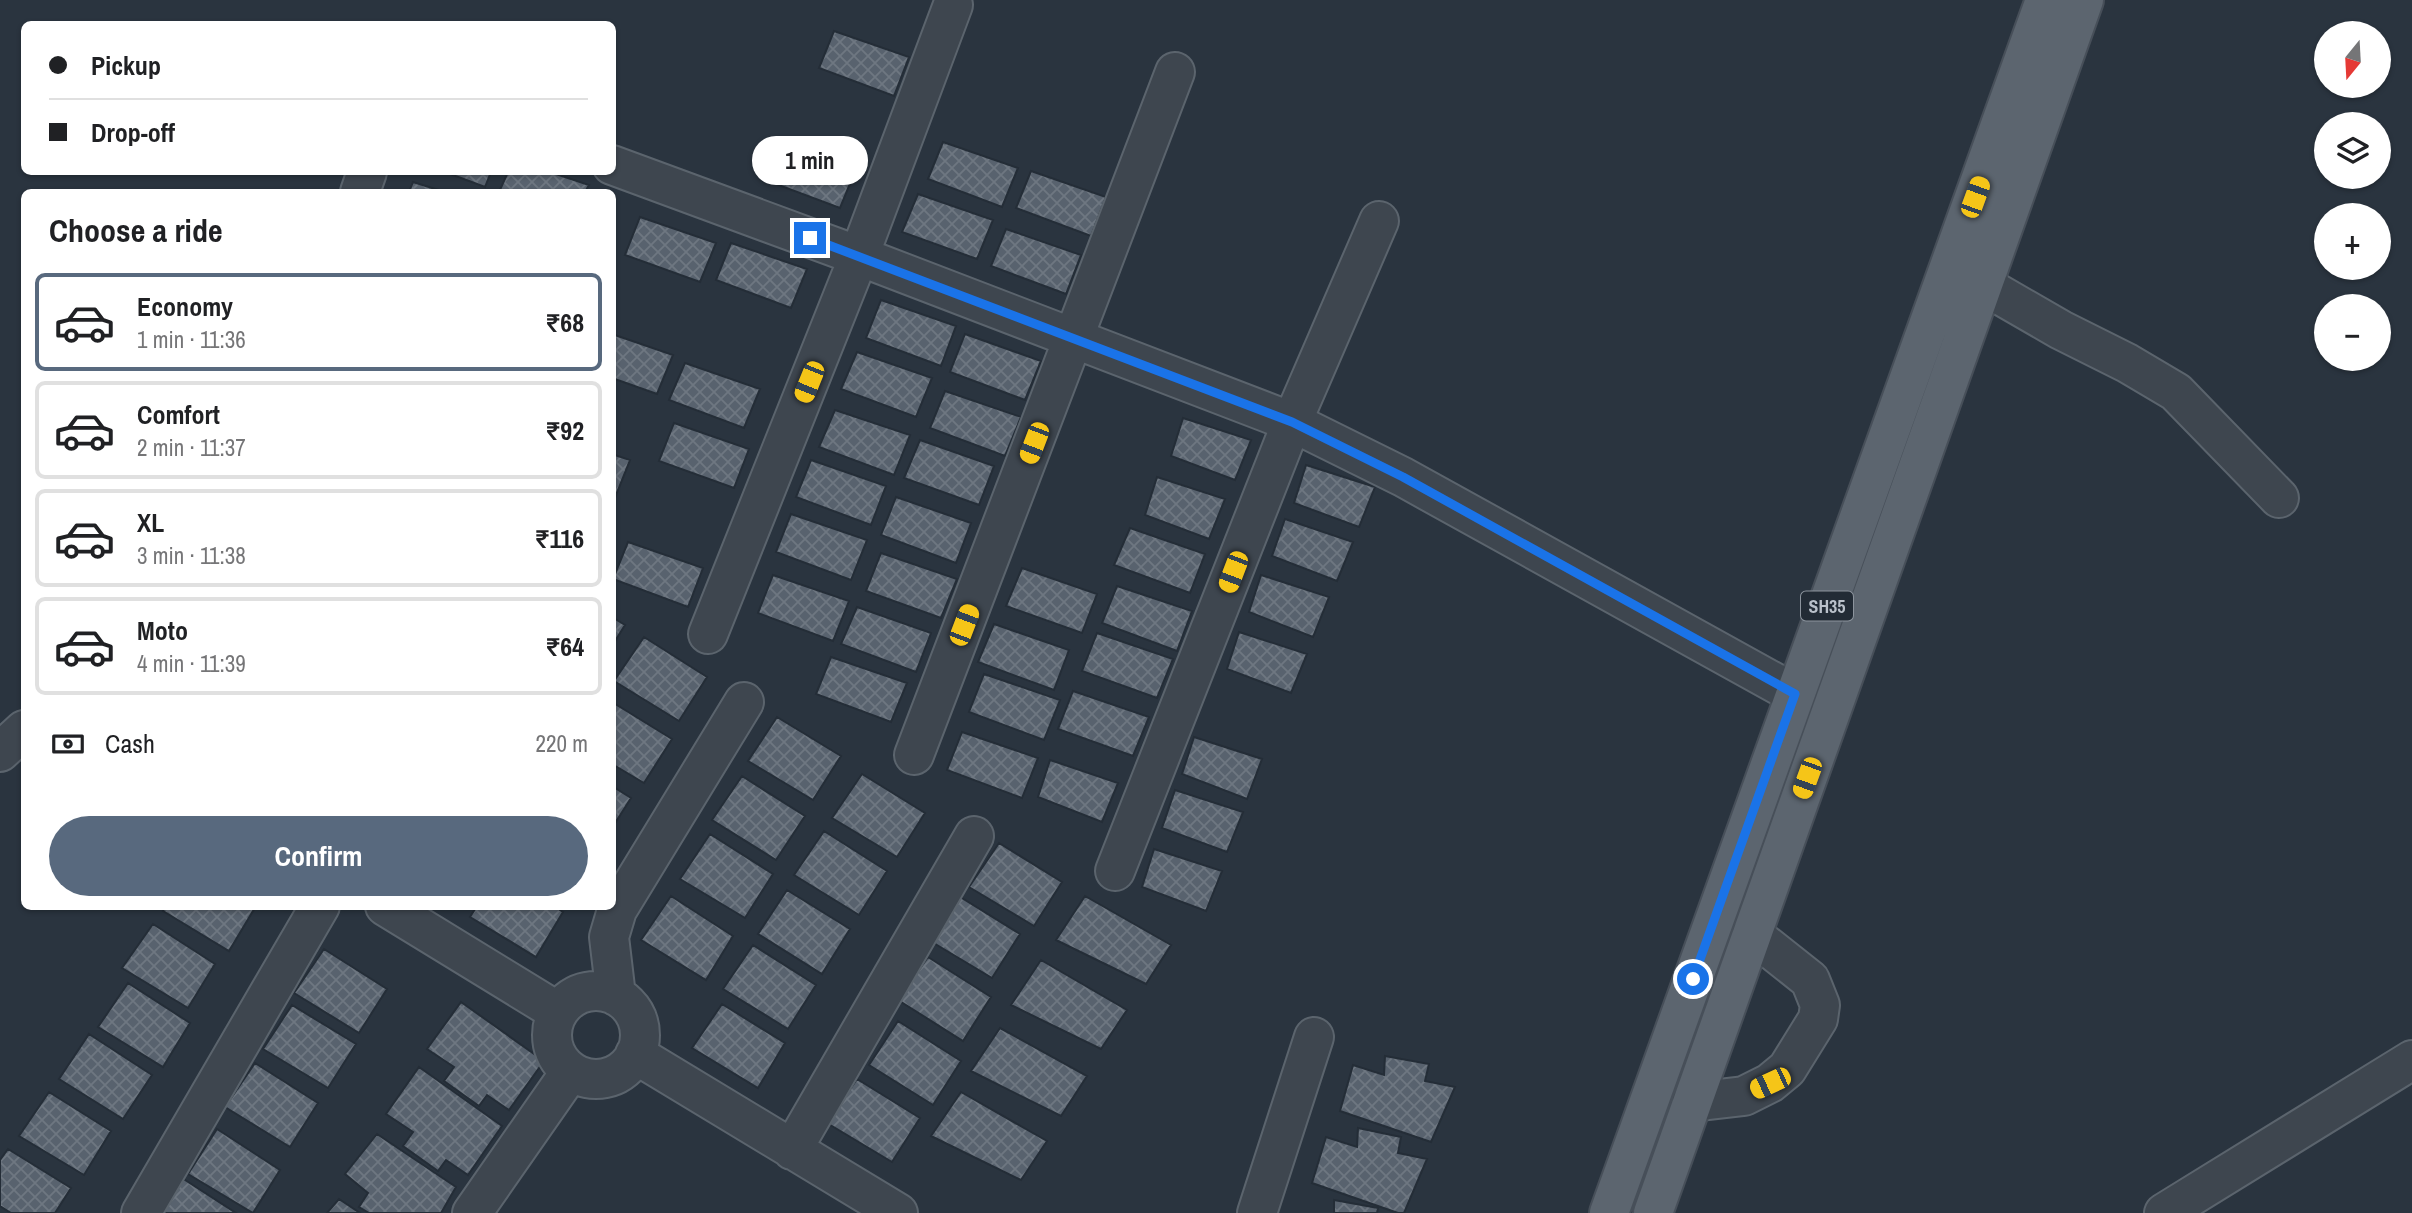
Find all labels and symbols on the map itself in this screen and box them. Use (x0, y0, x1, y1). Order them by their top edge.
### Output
north arrow (2314, 21, 2390, 98)
callout: 1 min (752, 136, 868, 186)
car (1958, 174, 1993, 220)
route end (794, 222, 826, 254)
car (792, 359, 827, 405)
car (1017, 420, 1052, 466)
car (1216, 549, 1251, 595)
road number: SH35 (1801, 592, 1853, 620)
car (947, 602, 982, 648)
car (1790, 755, 1825, 801)
route start (1677, 963, 1709, 995)
car (1747, 1065, 1794, 1101)

